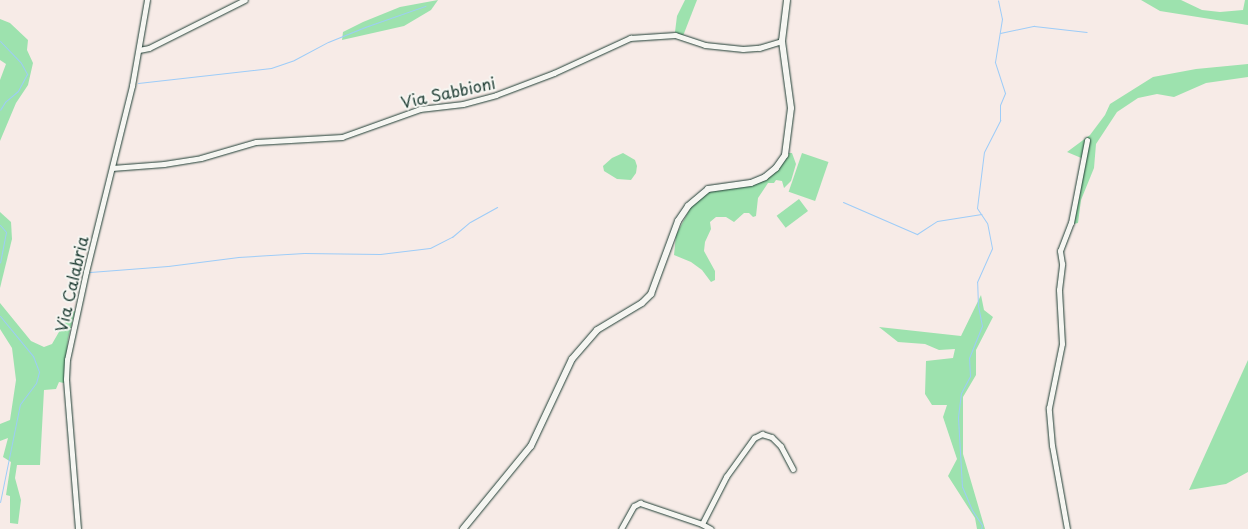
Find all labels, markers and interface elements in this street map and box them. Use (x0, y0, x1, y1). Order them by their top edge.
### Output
street label: Via Sabbioni (399, 73, 497, 111)
street label: Via Calabria (51, 234, 91, 334)

